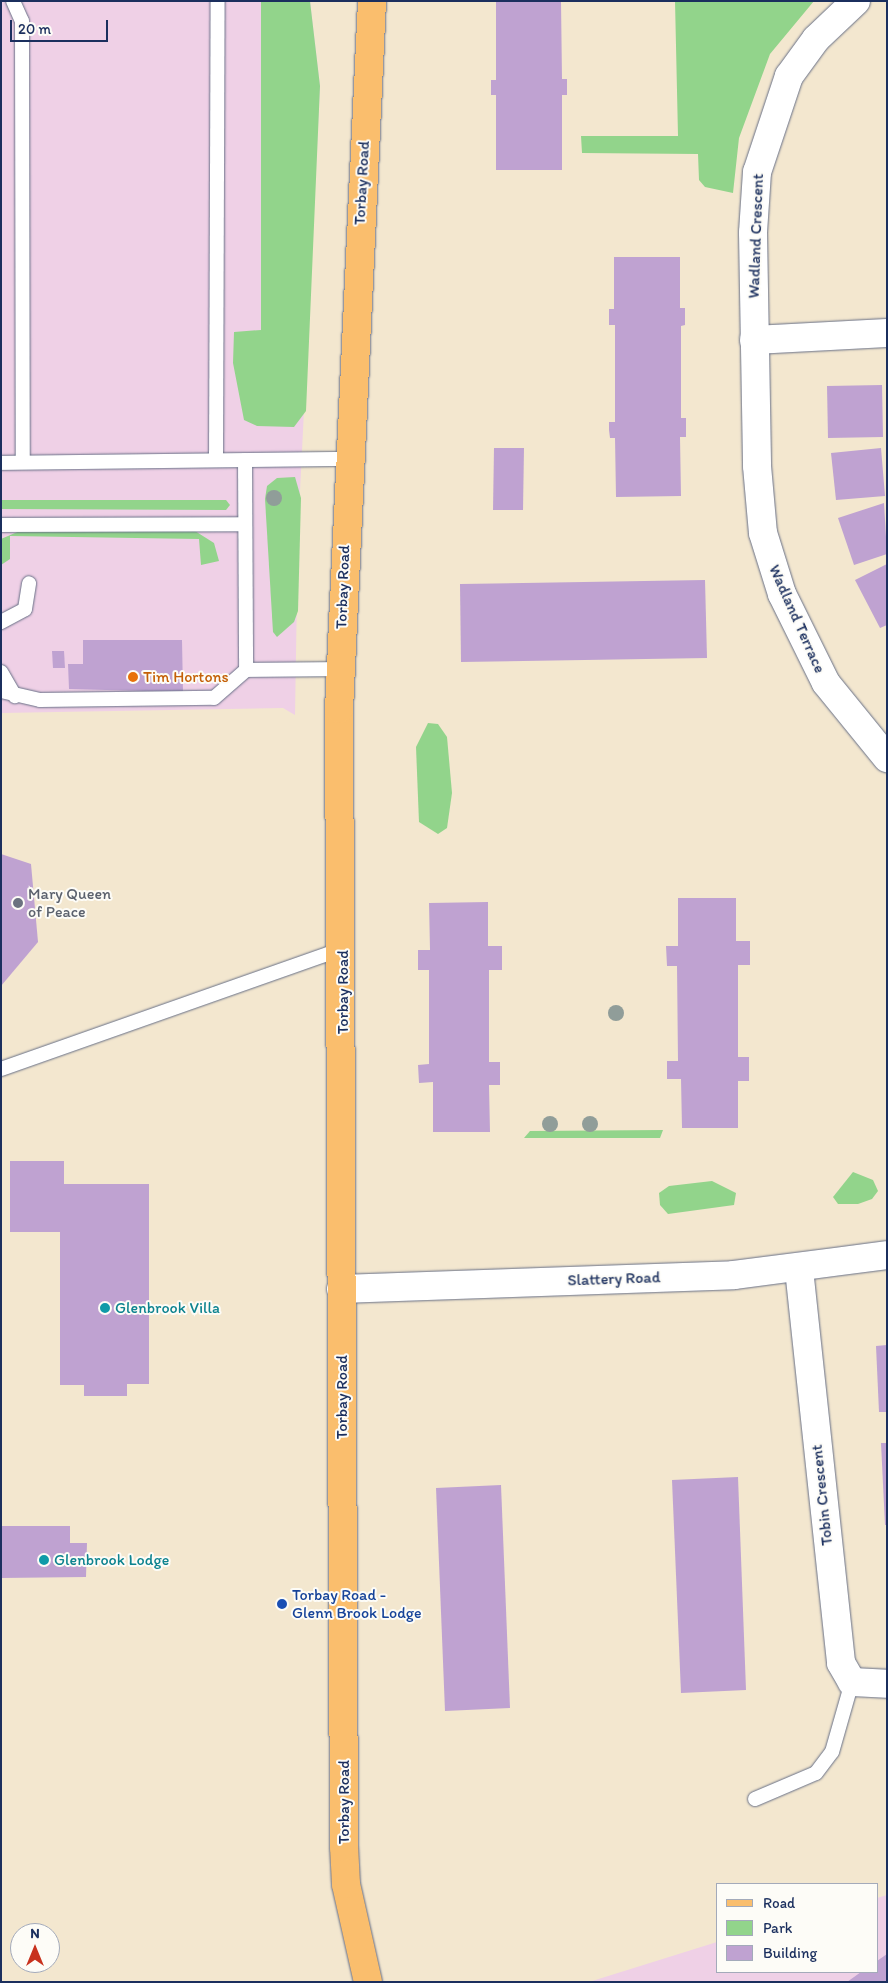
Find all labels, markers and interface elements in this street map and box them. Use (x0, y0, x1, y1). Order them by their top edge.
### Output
scale bar (12, 10, 110, 42)
text: 20 m (18, 20, 51, 38)
street label: Torbay Road (350, 141, 374, 225)
street label: Wadland Crescent (744, 173, 768, 299)
street label: Torbay Road (332, 545, 354, 629)
street label: Wadland Terrace (765, 563, 829, 675)
place label: Tim Hortons (143, 667, 229, 687)
marker: Tim Hortons (127, 671, 139, 683)
place label: Mary Queen of Peace (28, 884, 111, 922)
marker: Mary Queen of Peace (12, 897, 24, 909)
street label: Torbay Road (333, 950, 353, 1034)
street label: Slattery Road (567, 1268, 661, 1290)
place label: Glenbrook Villa (115, 1298, 220, 1318)
marker: Glenbrook Villa (99, 1302, 111, 1314)
street label: Torbay Road (332, 1355, 352, 1439)
street label: Tobin Crescent (807, 1444, 837, 1546)
place label: Glenbrook Lodge (54, 1550, 169, 1570)
marker: Glenbrook Lodge (38, 1554, 50, 1566)
place label: Torbay Road - Glenn Brook Lodge (292, 1585, 422, 1623)
marker: Torbay Road - Glenn Brook Lodge (276, 1598, 288, 1610)
street label: Torbay Road (334, 1760, 354, 1844)
legend (716, 1883, 878, 1973)
text: Road (763, 1894, 795, 1912)
text: Park (763, 1919, 793, 1937)
north arrow (10, 1923, 60, 1973)
text: N (30, 1925, 40, 1942)
text: Building (763, 1944, 817, 1962)

